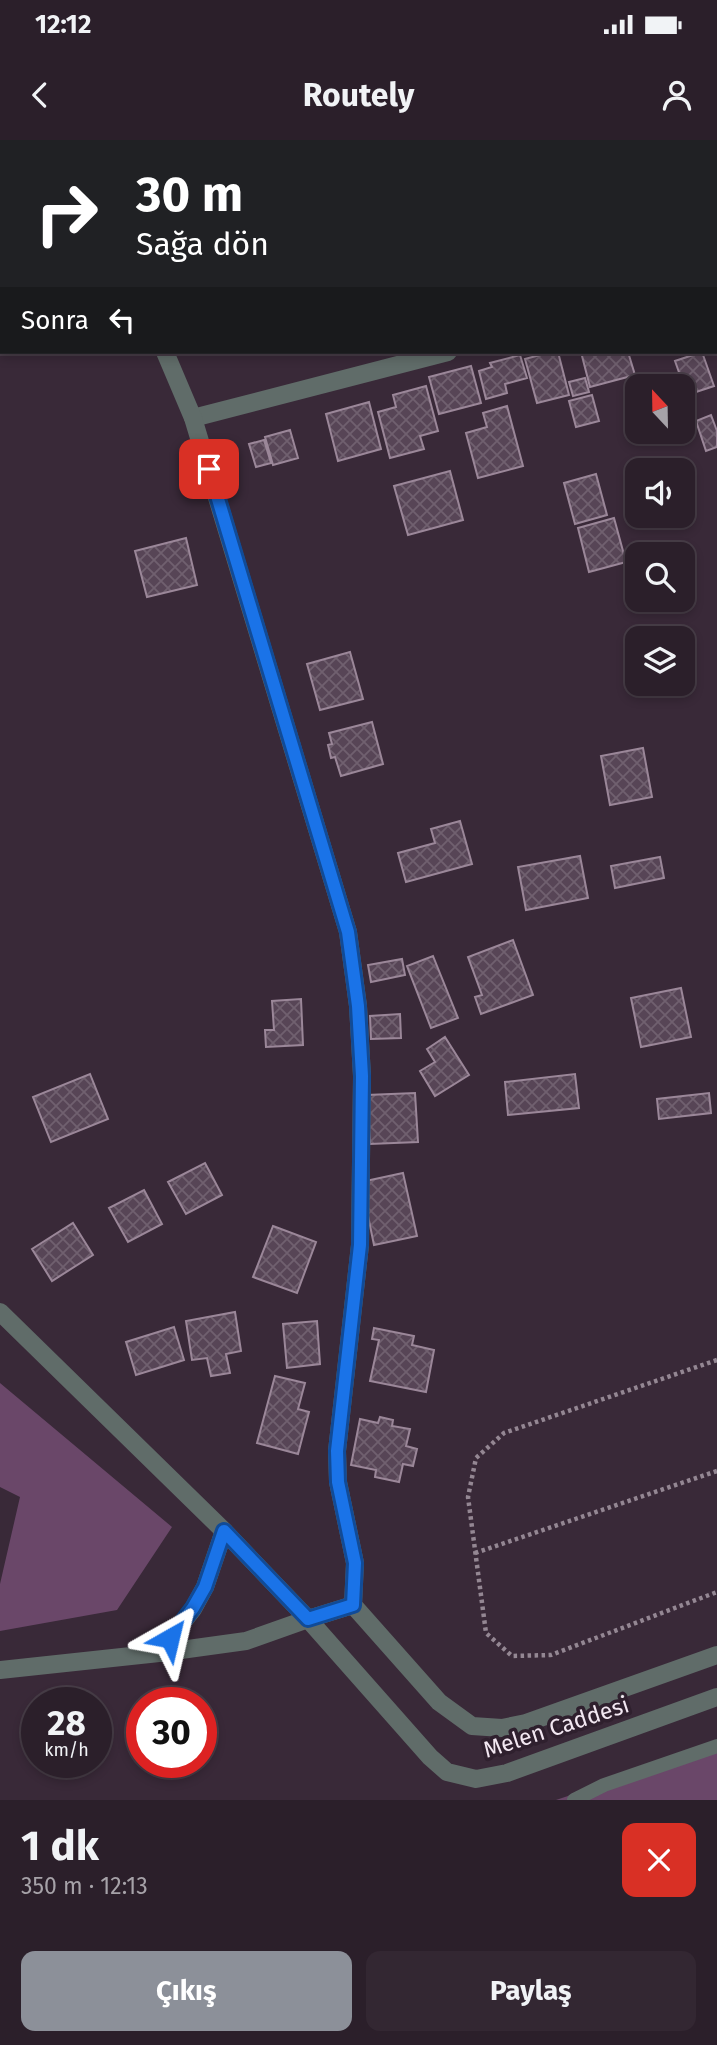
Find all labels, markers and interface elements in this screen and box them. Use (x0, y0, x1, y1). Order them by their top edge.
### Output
text: 12:12 (35, 9, 91, 40)
icon: back (21, 76, 59, 114)
text: Routely (303, 76, 414, 114)
icon: person (658, 76, 696, 114)
text: 30 m (136, 165, 243, 224)
icon: right (21, 168, 112, 259)
text: Sağa dön (136, 225, 269, 263)
icon: left (103, 301, 141, 339)
text: Sonra (21, 305, 89, 336)
north arrow (625, 374, 695, 444)
map controls (625, 374, 695, 696)
pin (179, 439, 239, 499)
icon: arrive (190, 450, 228, 488)
button: sound (625, 458, 695, 528)
button: search (625, 542, 695, 612)
button: layers (625, 626, 695, 696)
position arrow (133, 1601, 207, 1675)
speed limit sign: 30 (126, 1687, 217, 1778)
street label: Melen Caddesi (480, 1690, 632, 1764)
text: 28 (47, 1702, 86, 1744)
text: km/h (44, 1739, 89, 1761)
text: 1 dk (21, 1821, 99, 1871)
button: close (622, 1823, 696, 1897)
text: 350 m · 12:13 (21, 1872, 148, 1900)
button: Çıkış (21, 1951, 352, 2031)
button: Paylaş (366, 1951, 696, 2031)

